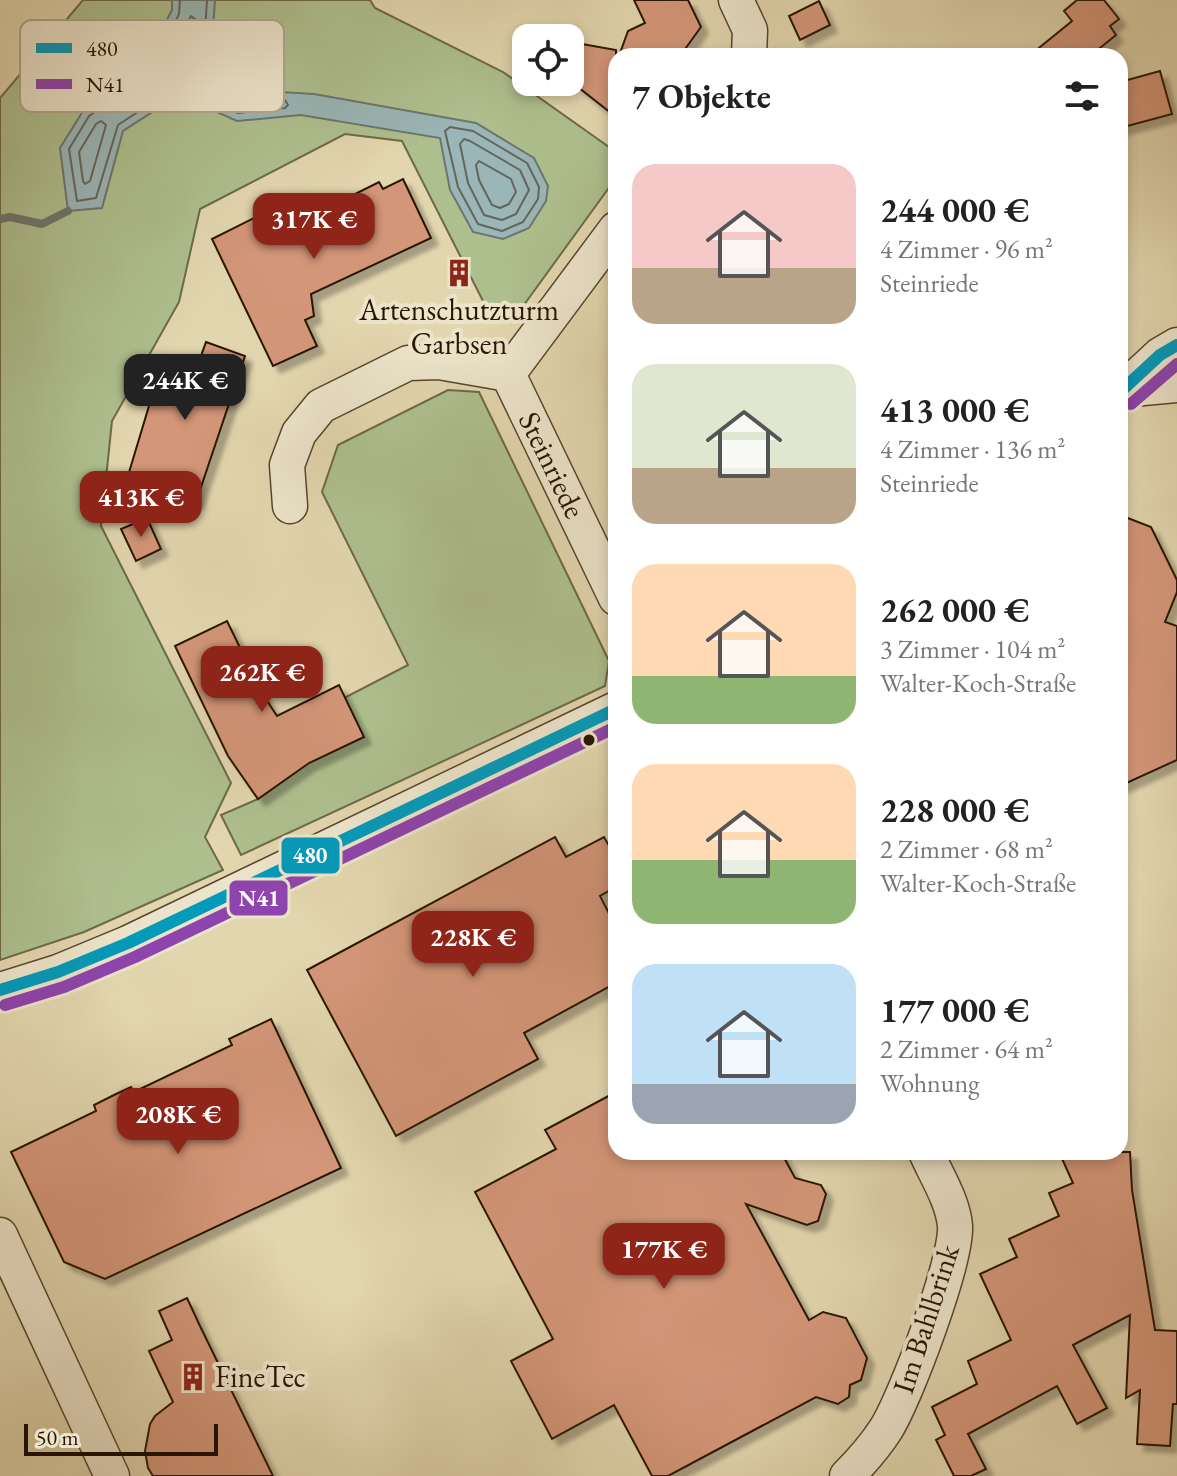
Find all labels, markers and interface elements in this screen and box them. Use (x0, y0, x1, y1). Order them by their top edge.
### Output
legend (20, 20, 284, 112)
map controls (512, 24, 584, 96)
button: locate (512, 24, 584, 96)
text: 480 (86, 34, 118, 63)
text: N41 (86, 70, 125, 99)
text: 7 Objekte (632, 74, 771, 118)
icon: filters (1060, 74, 1104, 118)
text: 244 000 € (880, 188, 1029, 232)
pin: 317K € (249, 193, 379, 261)
icon: home (696, 196, 792, 292)
text: 317K € (271, 202, 357, 236)
text: 4 Zimmer · 96 m² (880, 232, 1053, 266)
building icon: Artenschutzturm Garbsen (444, 258, 474, 288)
text: Steinriede (880, 266, 979, 300)
place label: Artenschutzturm Garbsen (358, 290, 559, 363)
pin: 244K € (120, 354, 250, 422)
text: 244K € (142, 363, 228, 397)
text: 413 000 € (880, 388, 1029, 432)
icon: home (696, 396, 792, 492)
street label: Steinriede (510, 405, 595, 525)
text: 4 Zimmer · 136 m² (880, 432, 1065, 466)
text: Steinriede (880, 466, 979, 500)
pin: 413K € (76, 471, 206, 539)
text: 413K € (98, 480, 184, 514)
text: 262 000 € (880, 588, 1029, 632)
icon: home (696, 596, 792, 692)
text: 3 Zimmer · 104 m² (880, 632, 1065, 666)
pin: 262K € (197, 646, 327, 714)
text: 262K € (219, 655, 305, 689)
text: Walter-Koch-Straße (880, 666, 1076, 700)
unlabelled marker (581, 732, 597, 748)
text: 228 000 € (880, 788, 1029, 832)
icon: home (696, 796, 792, 892)
text: 2 Zimmer · 68 m² (880, 832, 1053, 866)
line badge: 480 (280, 836, 341, 875)
text: 480 (293, 841, 328, 870)
text: Walter-Koch-Straße (880, 866, 1076, 900)
line badge: N41 (228, 879, 289, 917)
text: N41 (238, 884, 280, 913)
pin: 228K € (408, 911, 538, 979)
text: 228K € (430, 920, 516, 954)
text: 177 000 € (880, 988, 1029, 1032)
icon: home (696, 996, 792, 1092)
text: 2 Zimmer · 64 m² (880, 1032, 1053, 1066)
text: Wohnung (880, 1066, 980, 1100)
pin: 208K € (113, 1088, 243, 1156)
text: 208K € (135, 1097, 221, 1131)
pin: 177K € (599, 1223, 729, 1291)
text: 177K € (621, 1232, 707, 1266)
street label: Im Bahlbrink (883, 1238, 968, 1398)
place label: FineTec (215, 1357, 306, 1396)
building icon: FineTec (178, 1362, 208, 1392)
scale bar (24, 1420, 218, 1456)
text: 50 m (36, 1423, 79, 1452)

